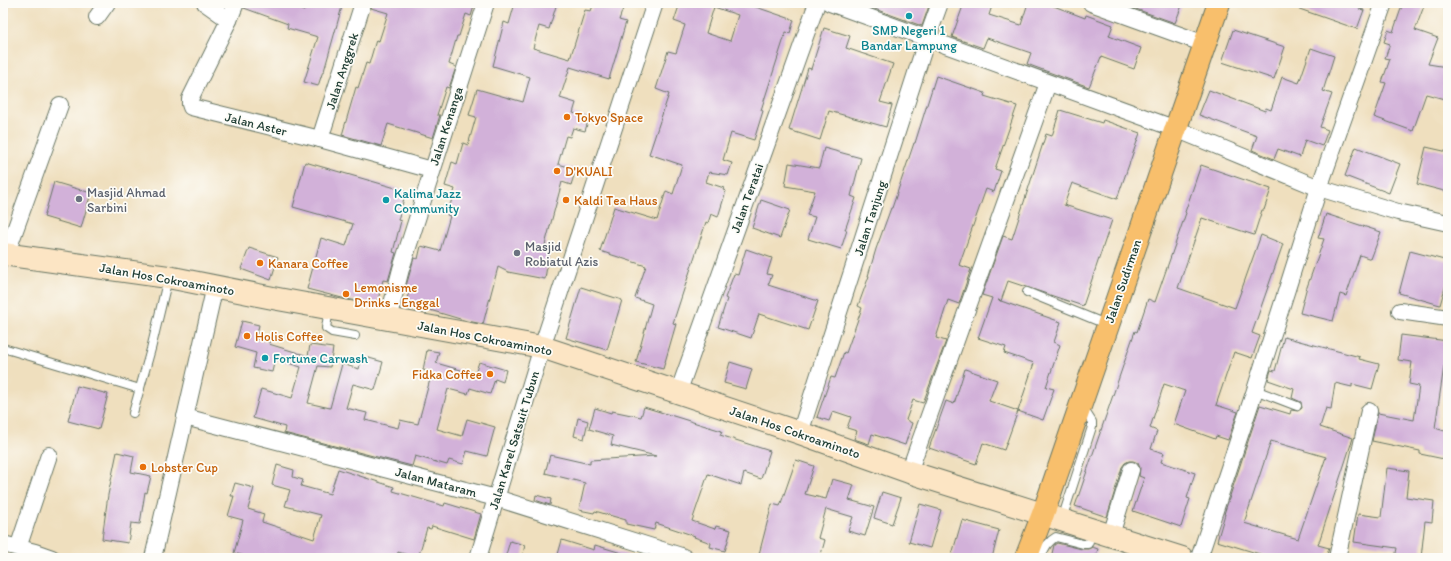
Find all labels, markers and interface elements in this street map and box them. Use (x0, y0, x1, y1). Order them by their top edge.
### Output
marker: SMP Negeri 1 Bandar Lampung (904, 11, 914, 21)
place label: SMP Negeri 1 Bandar Lampung (861, 23, 957, 53)
street label: Jalan Anggrek (323, 30, 362, 111)
street label: Jalan Kenanga (426, 84, 466, 167)
street label: Jalan Aster (224, 109, 288, 139)
place label: Tokyo Space (575, 110, 643, 125)
marker: Tokyo Space (562, 112, 572, 122)
street label: Jalan Teratai (728, 161, 766, 235)
place label: D'KUALI (565, 164, 613, 179)
marker: D'KUALI (552, 166, 562, 176)
street label: Jalan Tanjung (851, 178, 889, 257)
place label: Masjid Ahmad Sarbini (87, 185, 166, 215)
place label: Kalima Jazz Community (394, 186, 461, 216)
place label: Kaldi Tea Haus (574, 193, 658, 208)
marker: Masjid Ahmad Sarbini (74, 194, 84, 204)
marker: Kalima Jazz Community (381, 195, 391, 205)
marker: Kaldi Tea Haus (561, 195, 571, 205)
street label: Jalan Sudirman (1102, 237, 1144, 325)
place label: Masjid Robiatul Azis (525, 239, 599, 269)
marker: Masjid Robiatul Azis (512, 248, 522, 258)
place label: Kanara Coffee (268, 256, 348, 271)
marker: Kanara Coffee (255, 258, 265, 268)
street label: Jalan Hos Cokroaminoto (98, 260, 236, 298)
place label: Lemonisme Drinks - Enggal (354, 280, 440, 310)
marker: Lemonisme Drinks - Enggal (341, 289, 351, 299)
street label: Jalan Hos Cokroaminoto (416, 318, 554, 358)
place label: Holis Coffee (255, 329, 323, 344)
marker: Holis Coffee (242, 331, 252, 341)
place label: Fortune Carwash (273, 351, 368, 366)
marker: Fortune Carwash (260, 353, 270, 363)
place label: Fidka Coffee (412, 367, 482, 382)
street label: Jalan Karel Satsuit Tubun (486, 368, 542, 511)
marker: Fidka Coffee (485, 369, 495, 379)
street label: Jalan Hos Cokroaminoto (728, 403, 863, 461)
place label: Lobster Cup (151, 460, 218, 475)
marker: Lobster Cup (138, 462, 148, 472)
street label: Jalan Mataram (394, 464, 479, 500)

